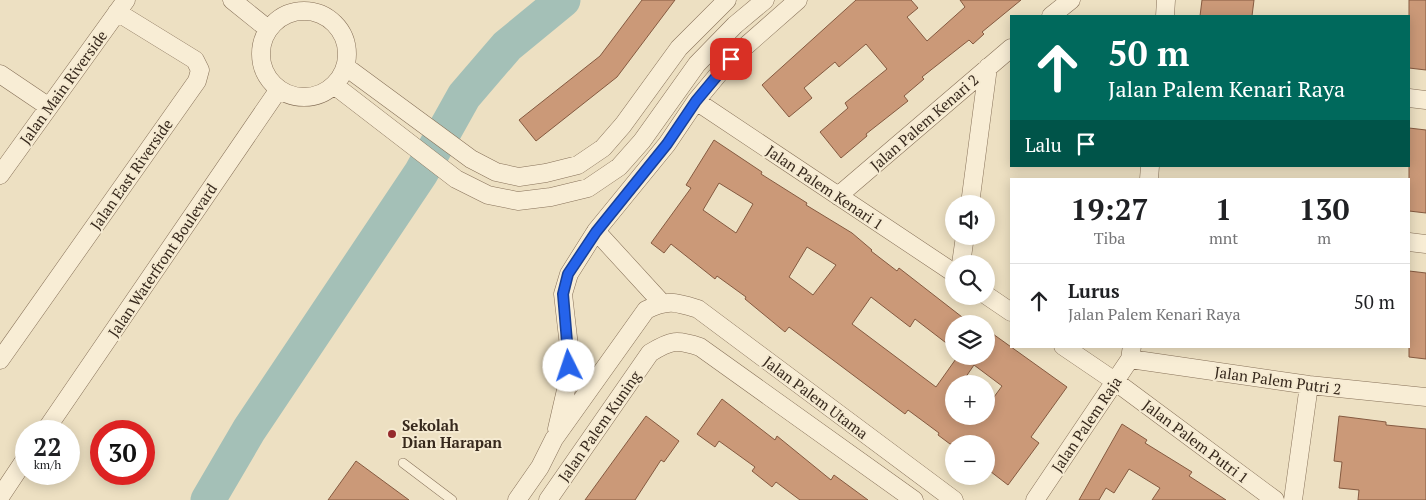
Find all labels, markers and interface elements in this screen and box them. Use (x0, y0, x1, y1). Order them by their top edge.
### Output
street label: Jalan Main Riverside (15, 26, 111, 148)
text: 50 m (1108, 30, 1189, 76)
icon: ahead (1025, 35, 1090, 100)
pin (710, 38, 752, 80)
icon: arrive (717, 45, 745, 73)
street label: Jalan Palem Kenari 2 (866, 69, 982, 175)
text: Jalan Palem Kenari Raya (1108, 74, 1345, 103)
street label: Jalan East Riverside (85, 115, 177, 233)
icon: arrive (1072, 130, 1100, 158)
text: Lalu (1025, 132, 1062, 157)
street label: Jalan Palem Kenari 1 (762, 140, 888, 234)
street label: Jalan Waterfront Boulevard (103, 179, 221, 341)
text: 19:27 (1070, 189, 1149, 229)
text: 1 (1215, 189, 1232, 229)
text: 130 (1299, 189, 1350, 229)
map controls (945, 195, 995, 485)
button: sound (945, 195, 995, 245)
text: Tiba (1094, 227, 1125, 249)
text: mnt (1209, 227, 1238, 249)
text: m (1317, 227, 1331, 249)
button: search (945, 255, 995, 305)
text: Lurus (1068, 278, 1120, 303)
icon: ahead (1025, 287, 1053, 315)
text: 50 m (1354, 289, 1395, 314)
text: Jalan Palem Kenari Raya (1068, 303, 1240, 325)
button: layers (945, 315, 995, 365)
position arrow (542, 339, 594, 391)
street label: Jalan Palem Utama (760, 351, 873, 443)
street label: Jalan Palem Putri 2 (1213, 361, 1343, 399)
street label: Jalan Palem Kuning (553, 366, 645, 485)
street label: Jalan Palem Raja (1047, 372, 1126, 476)
button: + (945, 375, 995, 425)
street label: Jalan Palem Putri 1 (1139, 395, 1253, 487)
place label: Sekolah Dian Harapan (402, 415, 502, 452)
speed limit sign: 30 (90, 420, 155, 485)
marker: Sekolah Dian Harapan (386, 428, 398, 440)
text: 22 (33, 430, 62, 463)
button: − (945, 435, 995, 485)
text: km/h (34, 457, 61, 472)

